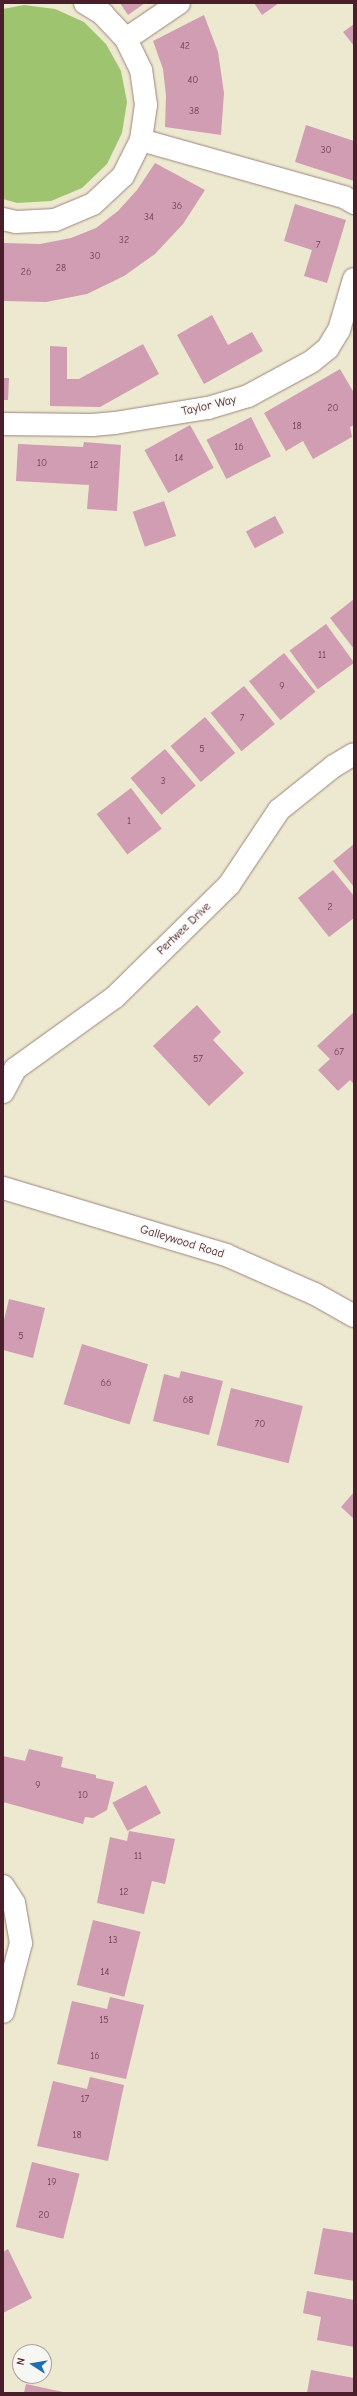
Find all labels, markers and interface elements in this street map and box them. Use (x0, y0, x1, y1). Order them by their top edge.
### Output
house number: 42 (180, 41, 190, 53)
house number: 40 (188, 75, 198, 87)
house number: 38 (189, 106, 199, 118)
house number: 30 (320, 145, 332, 157)
house number: 36 (172, 201, 182, 213)
house number: 34 (144, 212, 154, 224)
house number: 32 (119, 235, 129, 247)
house number: 7 (316, 240, 320, 252)
house number: 30 (89, 251, 101, 263)
house number: 28 (56, 263, 66, 275)
house number: 26 (21, 267, 31, 279)
street label: Taylor Way (180, 393, 238, 419)
house number: 20 (327, 403, 339, 415)
house number: 18 (292, 421, 302, 433)
house number: 16 (234, 442, 244, 454)
house number: 14 (175, 453, 183, 465)
house number: 10 (37, 458, 47, 470)
house number: 12 (89, 460, 99, 472)
house number: 11 (318, 650, 326, 662)
house number: 9 (279, 681, 285, 693)
house number: 7 (240, 713, 244, 725)
house number: 5 (199, 744, 205, 756)
house number: 3 (160, 776, 166, 788)
house number: 1 (127, 816, 131, 828)
street label: Pertwee Drive (154, 900, 214, 958)
house number: 2 (327, 902, 333, 914)
house number: 67 (334, 1047, 344, 1059)
house number: 57 (193, 1054, 203, 1066)
street label: Galleywood Road (138, 1222, 226, 1262)
house number: 5 (18, 1331, 24, 1343)
house number: 66 (101, 1378, 111, 1390)
house number: 68 (183, 1395, 193, 1407)
house number: 70 (255, 1419, 265, 1431)
house number: 9 (35, 1780, 41, 1792)
house number: 10 (78, 1790, 88, 1802)
house number: 11 (134, 1851, 142, 1863)
house number: 12 (119, 1887, 129, 1899)
house number: 13 (108, 1935, 118, 1947)
house number: 14 (101, 1967, 109, 1979)
house number: 15 (99, 2015, 109, 2027)
house number: 16 (90, 2051, 100, 2063)
house number: 17 (81, 2094, 89, 2106)
house number: 18 (72, 2130, 82, 2142)
house number: 19 (47, 2177, 57, 2189)
house number: 20 (38, 2210, 50, 2222)
north arrow (12, 2344, 52, 2384)
text: N (14, 2357, 28, 2366)

